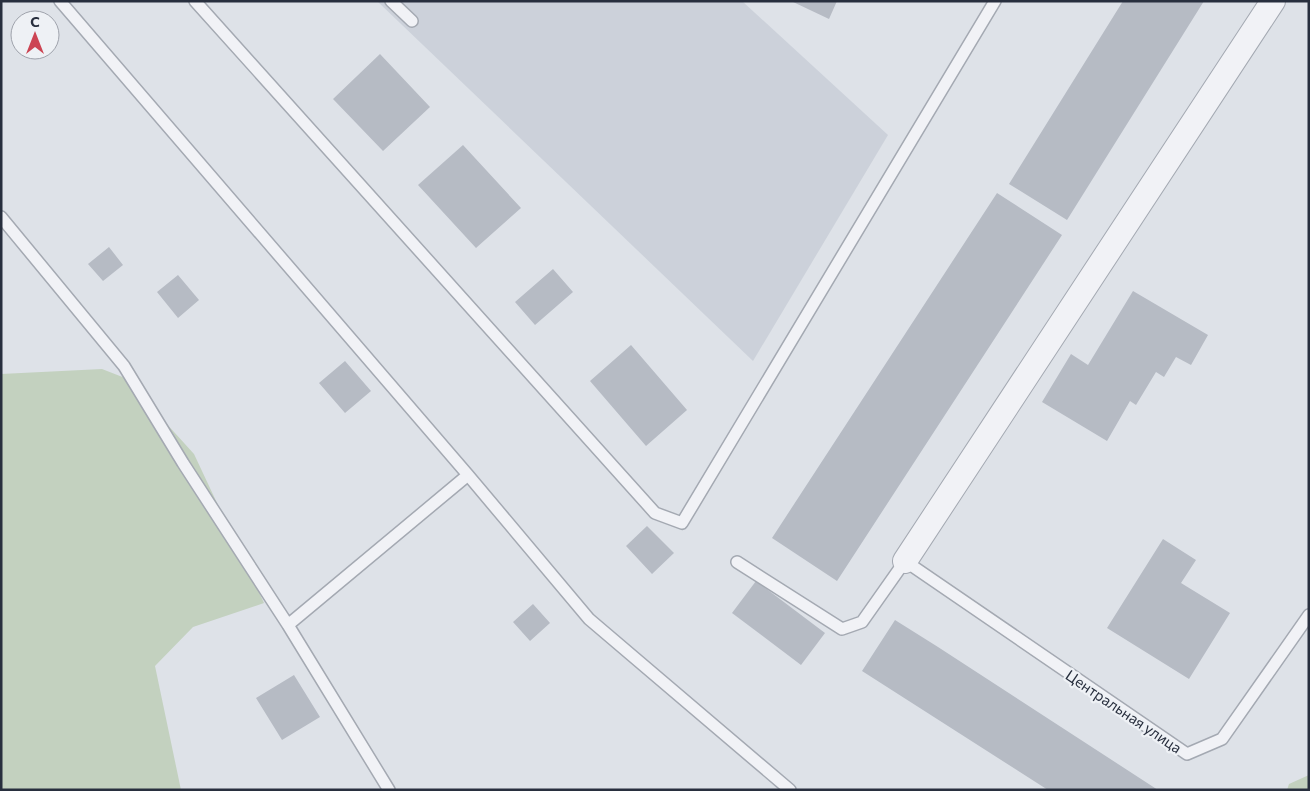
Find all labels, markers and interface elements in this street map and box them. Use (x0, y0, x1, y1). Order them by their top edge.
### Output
north arrow (10, 10, 60, 60)
text: С (30, 13, 40, 30)
street label: Центральная улица (1063, 666, 1185, 756)

